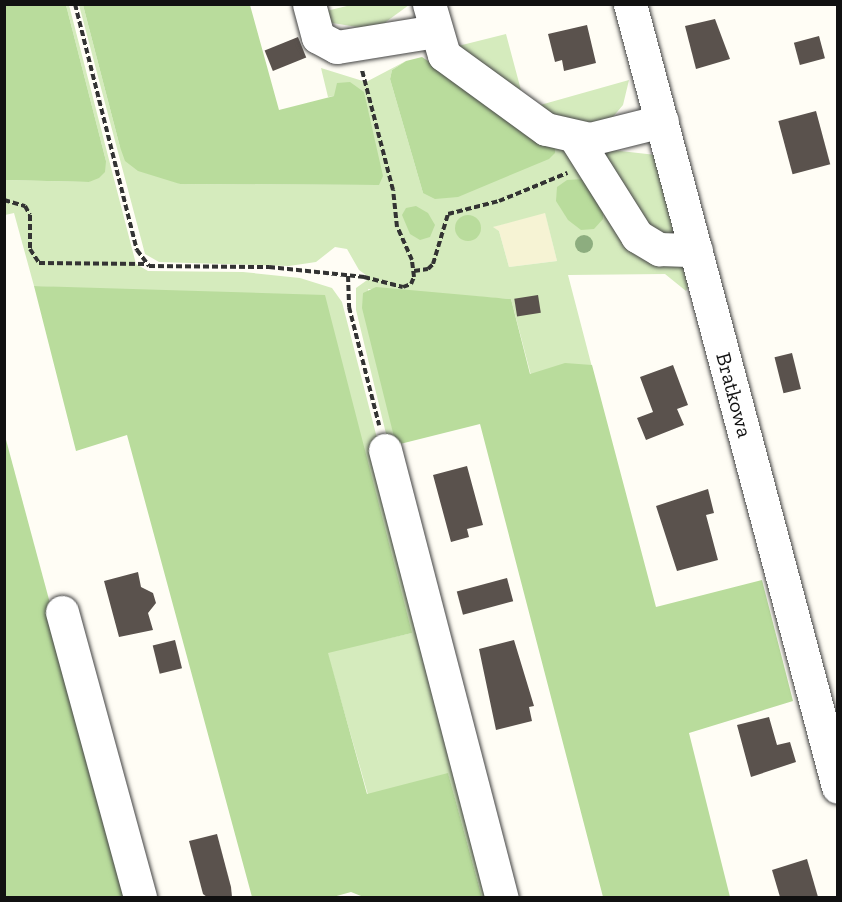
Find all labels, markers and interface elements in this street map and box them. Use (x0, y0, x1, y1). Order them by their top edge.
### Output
street label: Bratkowa (711, 350, 757, 440)

